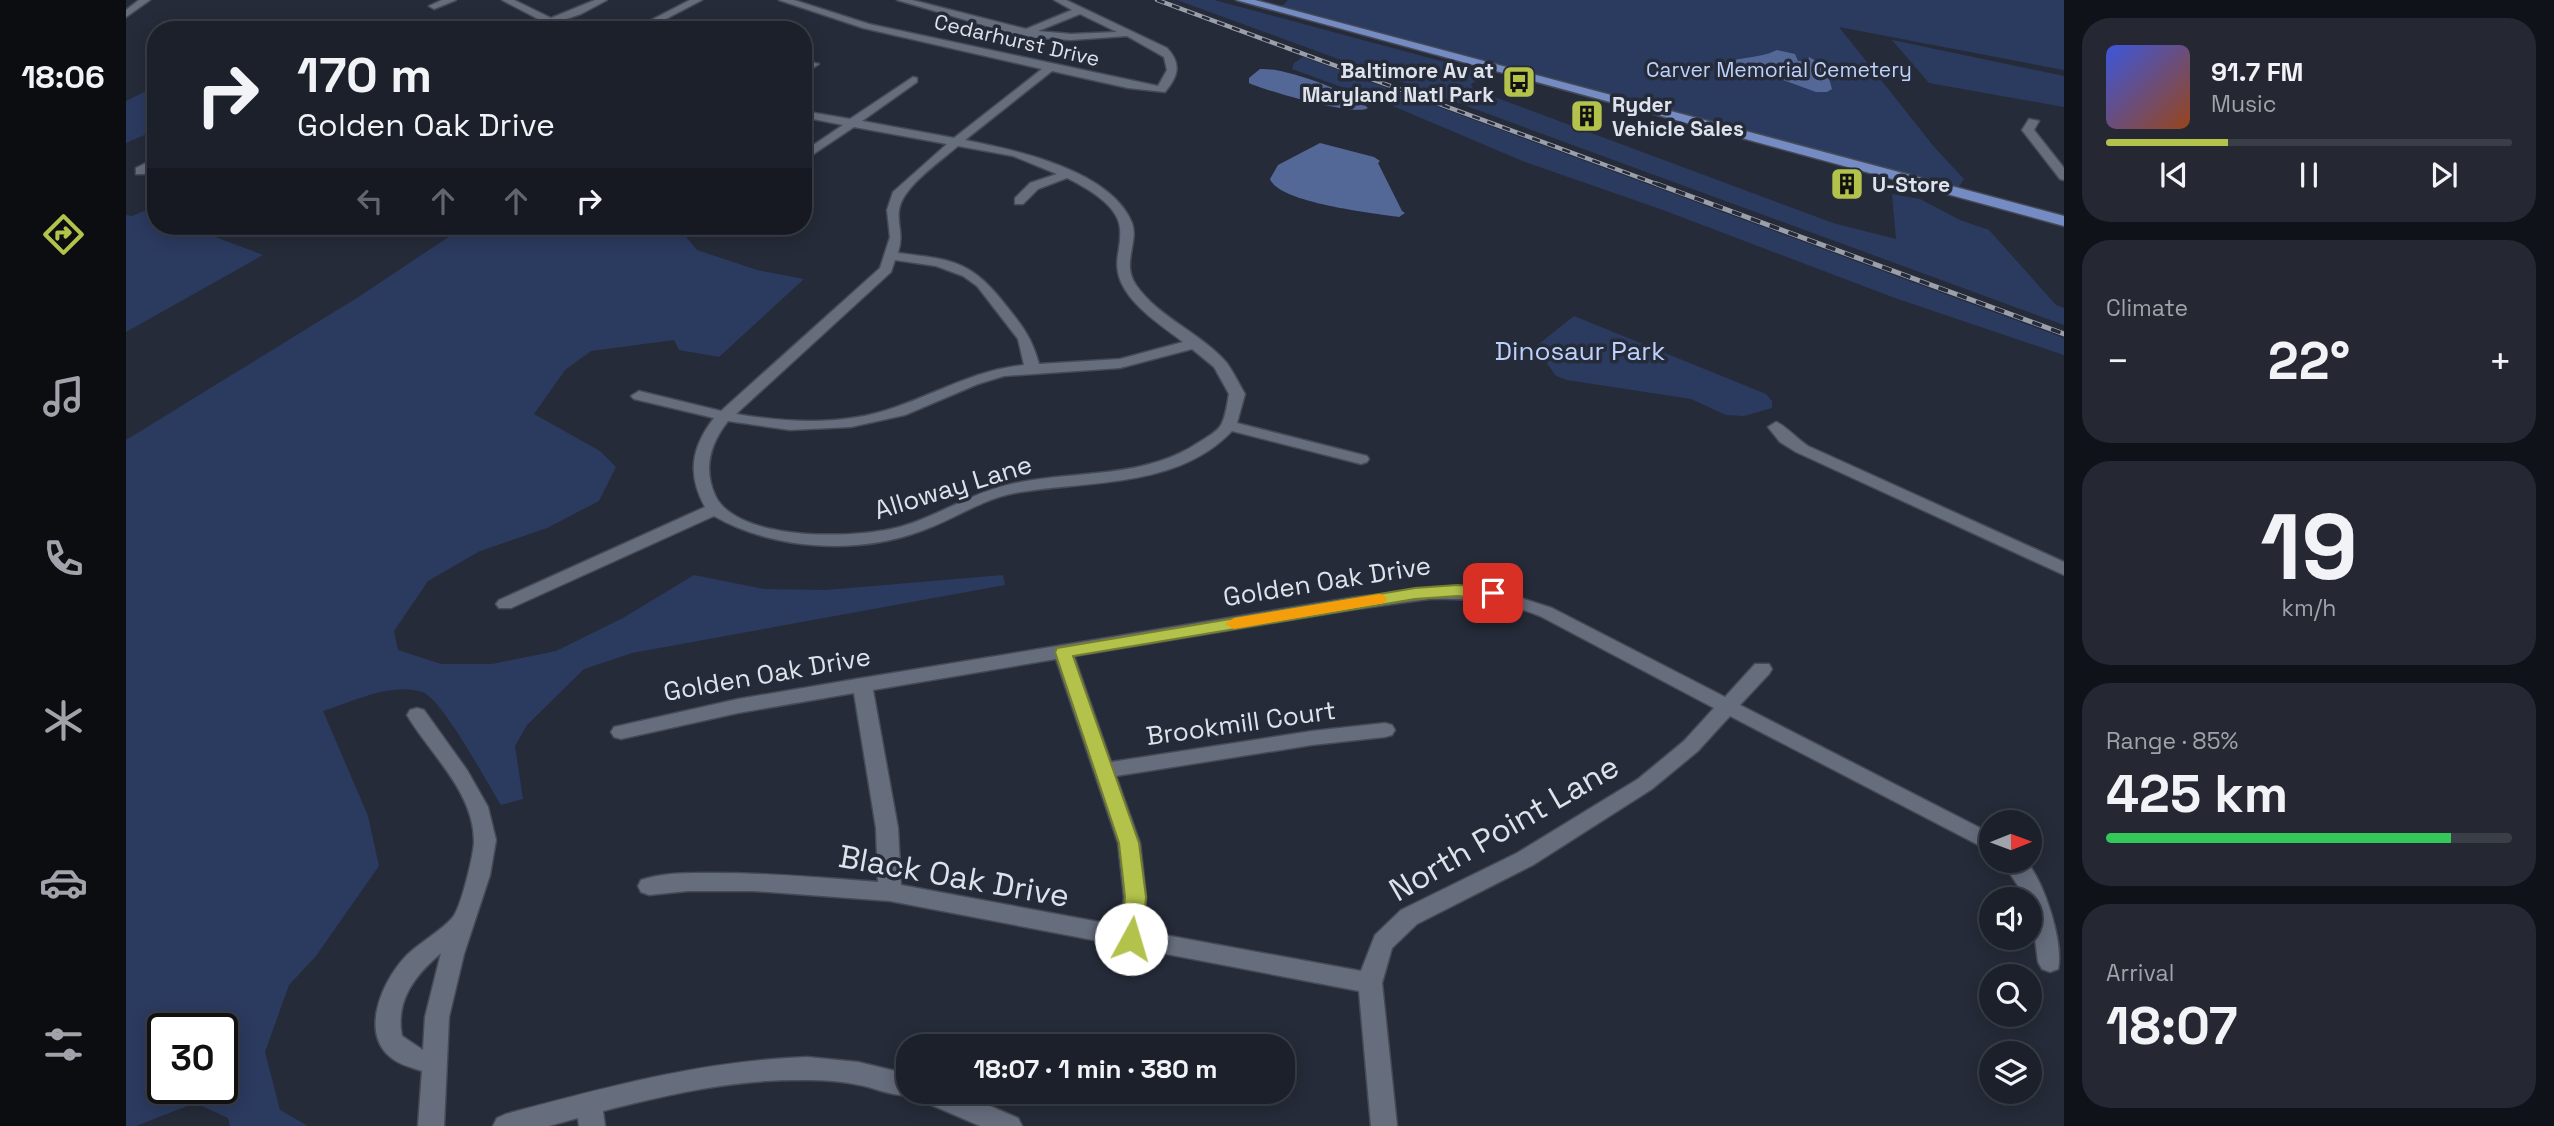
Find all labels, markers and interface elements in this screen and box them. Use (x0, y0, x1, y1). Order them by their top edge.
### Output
street label: Cedarhurst Drive (932, 8, 1102, 72)
text: 170 m (297, 44, 432, 106)
icon: right (182, 49, 273, 140)
text: 91.7 FM (2211, 55, 2304, 89)
park label: Carver Memorial Cemetery (1646, 56, 1912, 83)
text: 18:06 (21, 57, 105, 97)
place label: Baltimore Av at Maryland Natl Park (1302, 57, 1494, 108)
bus stop icon: Baltimore Av at Maryland Natl Park (1500, 63, 1538, 101)
text: Music (2211, 89, 2276, 119)
place label: Ryder Vehicle Sales (1612, 91, 1744, 142)
building icon: Ryder Vehicle Sales (1568, 97, 1606, 135)
text: Golden Oak Drive (297, 105, 555, 145)
icon: previous (2155, 156, 2193, 194)
icon: pause (2290, 156, 2328, 194)
icon: next (2425, 156, 2463, 194)
building icon: U-Store (1828, 165, 1866, 203)
place label: U-Store (1872, 171, 1950, 198)
icon: left (351, 182, 389, 220)
icon: ahead (424, 182, 462, 220)
icon: ahead (497, 182, 535, 220)
icon: right (570, 182, 608, 220)
icon: directions (39, 210, 88, 259)
text: Climate (2106, 293, 2188, 323)
text: 22° (2268, 328, 2350, 394)
park label: Dinosaur Park (1495, 334, 1665, 368)
text: − (2106, 337, 2130, 385)
text: + (2488, 337, 2512, 385)
icon: music (39, 372, 88, 421)
street label: Alloway Lane (870, 447, 1036, 527)
text: 19 (2260, 489, 2358, 606)
icon: phone (39, 534, 88, 583)
street label: Golden Oak Drive (1221, 548, 1433, 614)
pin (1463, 563, 1523, 623)
icon: arrive (1474, 574, 1512, 612)
text: km/h (2282, 593, 2336, 623)
street label: Golden Oak Drive (661, 639, 873, 709)
street label: Brookmill Court (1144, 693, 1338, 753)
icon: climate (39, 696, 88, 745)
text: Range · 85% (2106, 726, 2238, 756)
street label: North Point Lane (1382, 746, 1626, 910)
text: 425 km (2106, 761, 2288, 827)
north arrow (1979, 810, 2042, 873)
map controls (1979, 810, 2042, 1104)
street label: Black Oak Drive (836, 836, 1072, 916)
icon: car (39, 858, 88, 907)
button: sound (1979, 887, 2042, 950)
position arrow (1094, 902, 1168, 976)
text: Arrival (2106, 958, 2174, 988)
button: search (1979, 964, 2042, 1027)
text: 18:07 (2106, 993, 2238, 1059)
speed limit sign: 30 (147, 1013, 238, 1104)
icon: filters (39, 1020, 88, 1069)
button: layers (1979, 1041, 2042, 1104)
text: 18:07 · 1 min · 380 m (973, 1052, 1218, 1086)

